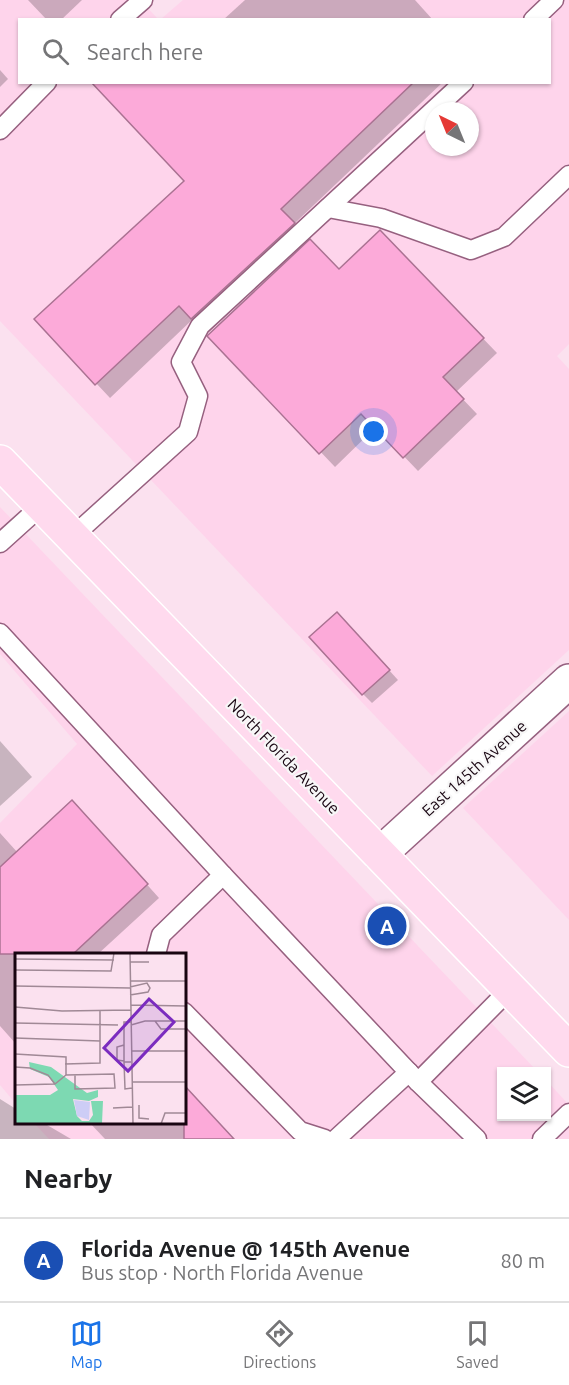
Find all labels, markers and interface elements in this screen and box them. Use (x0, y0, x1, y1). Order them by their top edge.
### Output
search box (18, 18, 551, 84)
icon: search (39, 35, 72, 68)
text: Search here (87, 39, 203, 64)
north arrow (425, 102, 479, 156)
your location (359, 417, 388, 446)
street label: North Florida Avenue (224, 695, 344, 817)
street label: East 145th Avenue (418, 716, 530, 820)
pin: A (368, 904, 406, 948)
inset map (15, 953, 186, 1124)
map controls (497, 1067, 551, 1121)
button: layers (497, 1067, 551, 1121)
text: Nearby (24, 1164, 112, 1193)
text: Florida Avenue @ 145th Avenue (81, 1236, 410, 1261)
text: A (36, 1249, 51, 1272)
text: 80 m (501, 1249, 545, 1272)
text: Bus stop · North Florida Avenue (81, 1261, 364, 1284)
tab: Map (70, 1317, 103, 1371)
tab: Directions (243, 1317, 316, 1371)
tab: Saved (456, 1317, 499, 1371)

